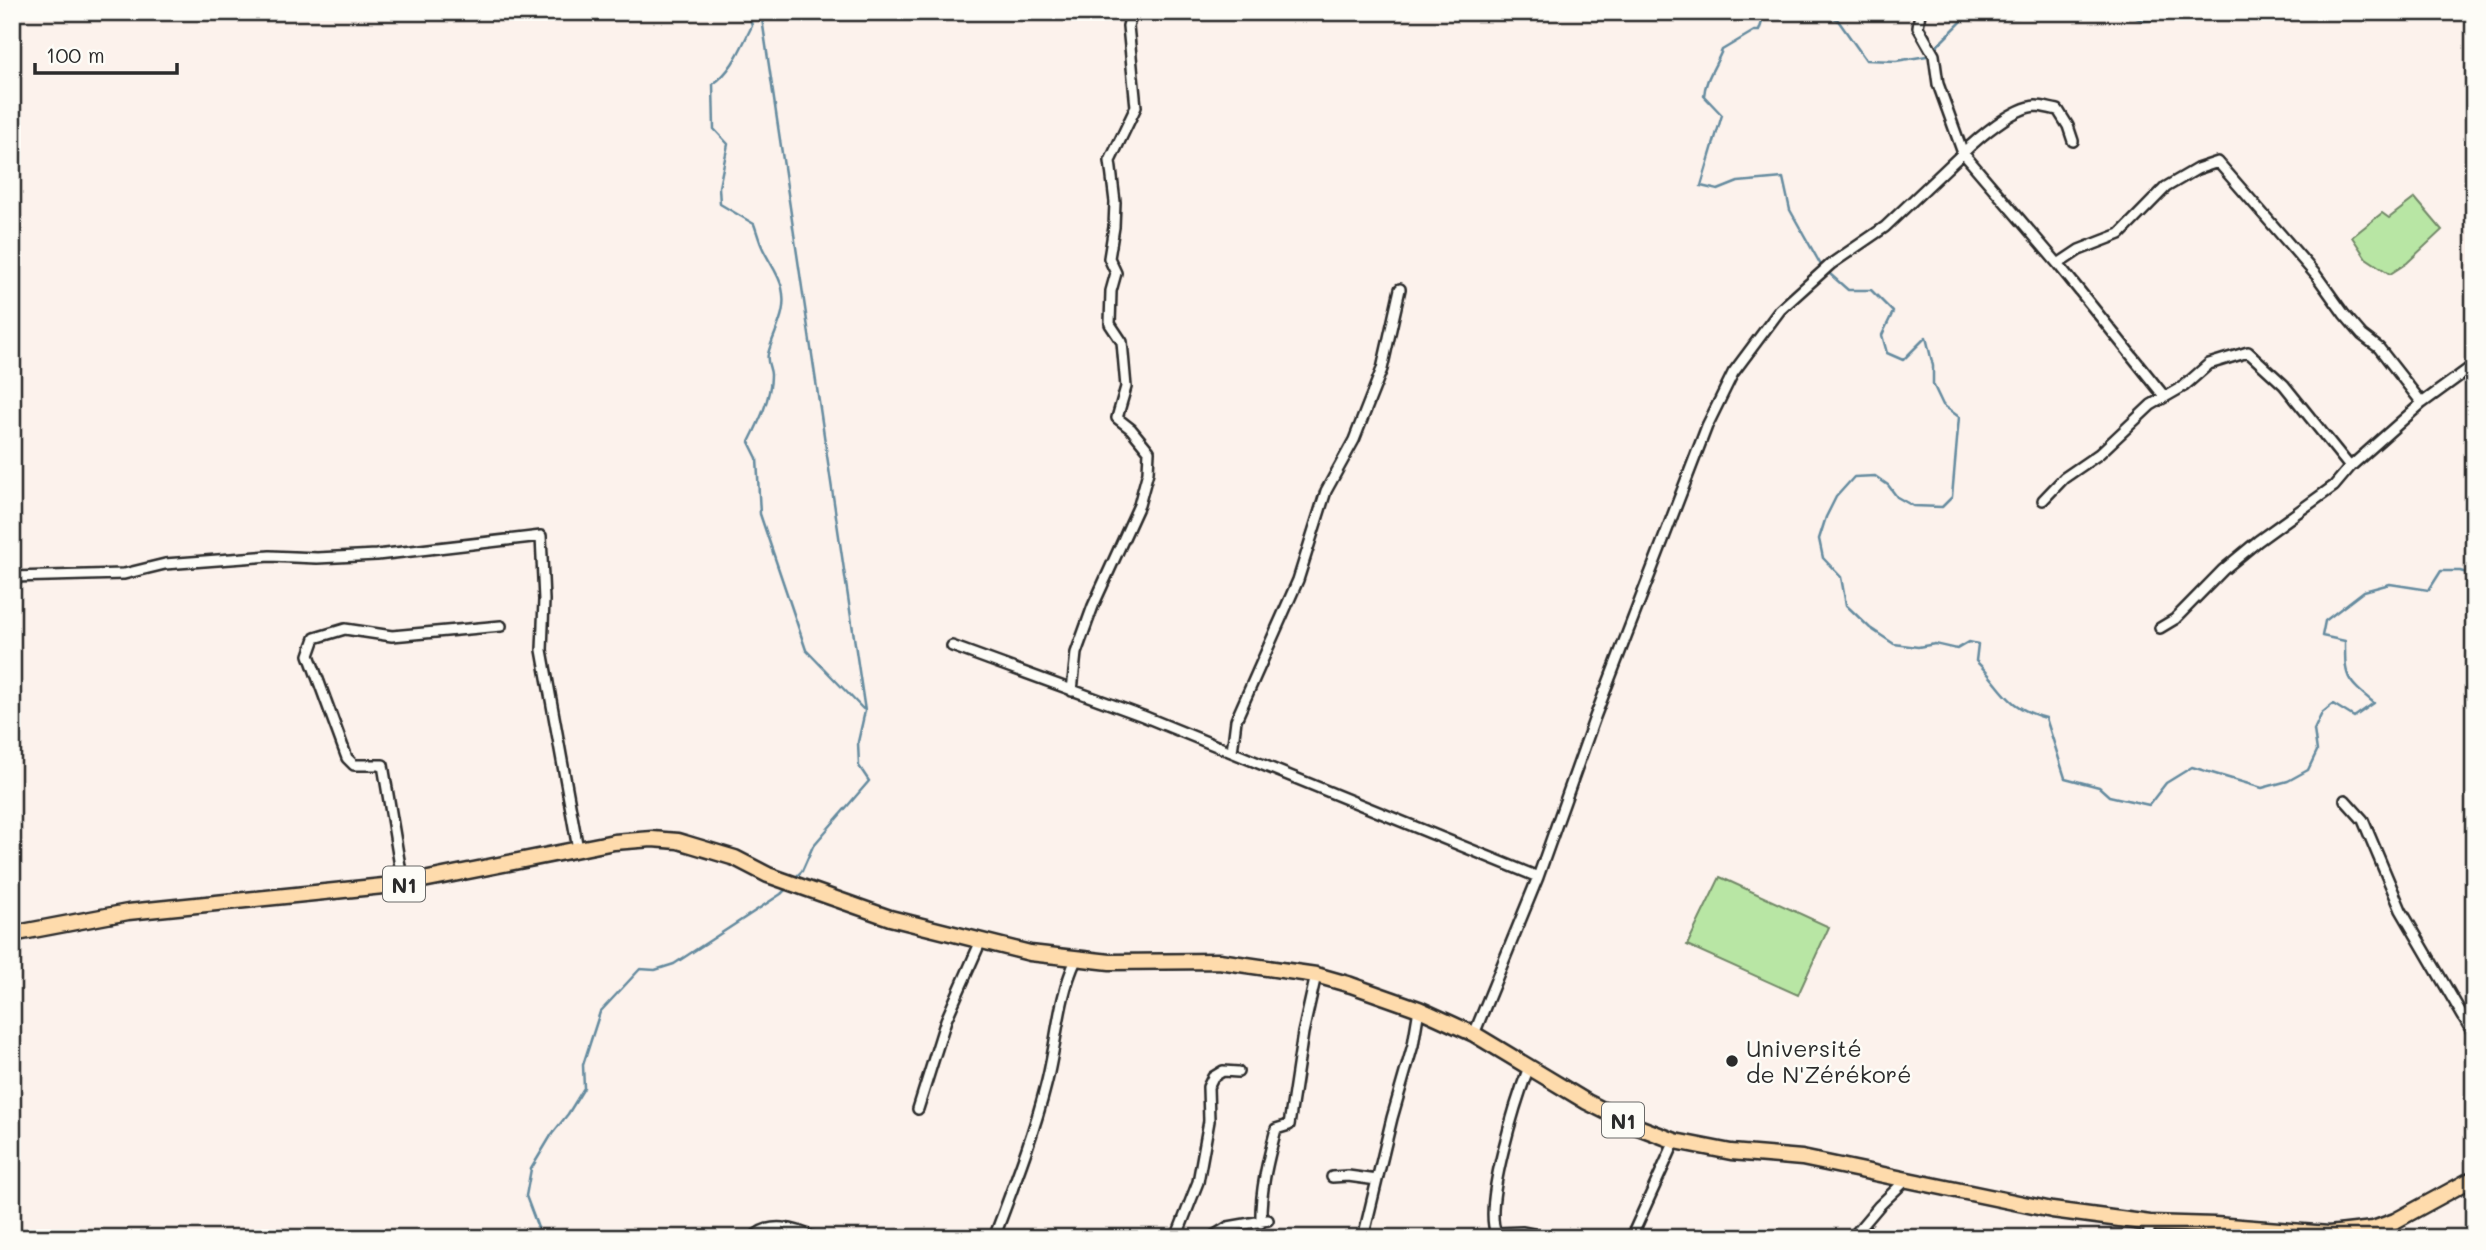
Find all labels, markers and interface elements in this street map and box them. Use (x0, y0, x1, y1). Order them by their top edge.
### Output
scale bar (35, 32, 177, 76)
text: 100 m (46, 41, 105, 68)
road number: N1 (383, 866, 425, 902)
place label: Université de N'Zérékoré (1746, 1033, 1911, 1089)
marker: Université de N'Zérékoré (1724, 1053, 1740, 1069)
road number: N1 (1602, 1102, 1644, 1138)

